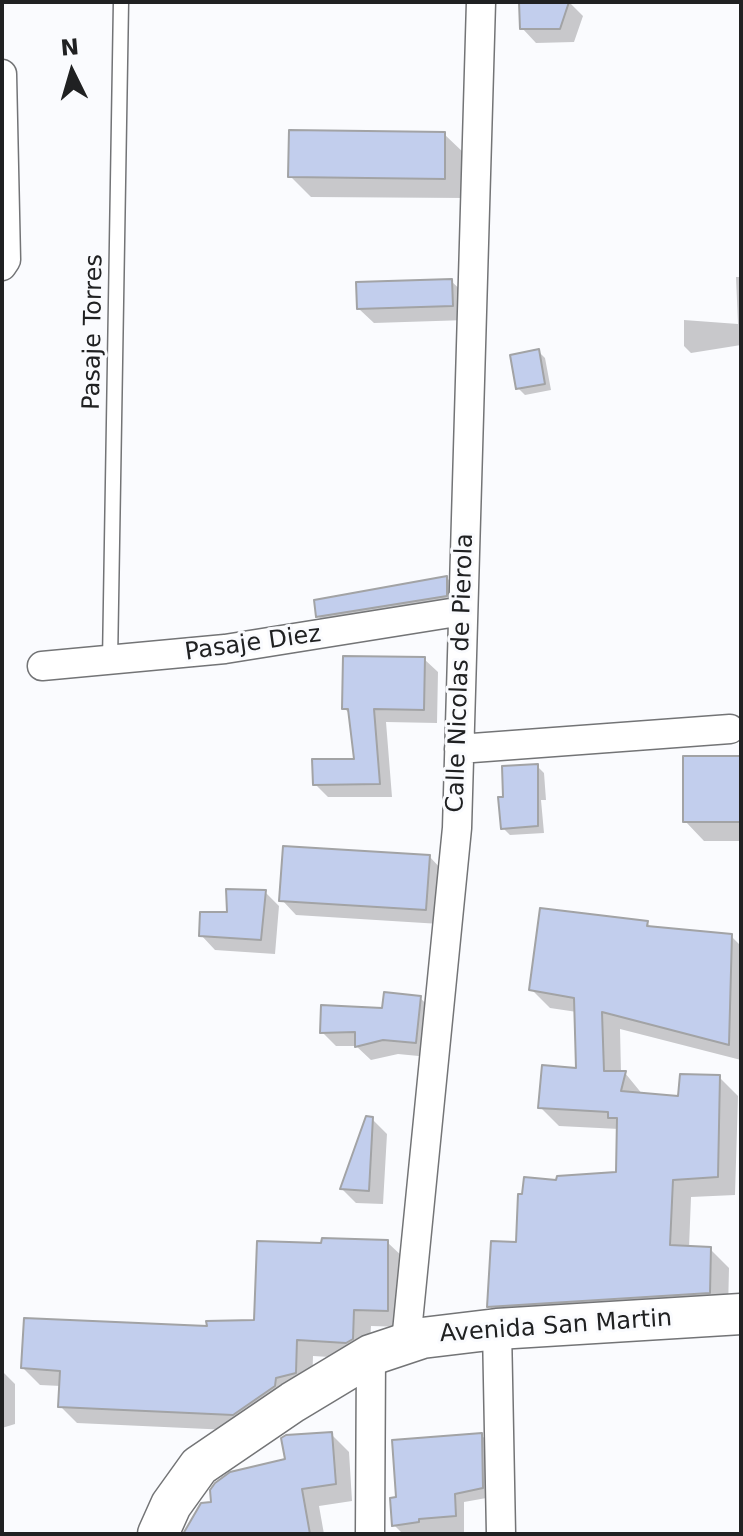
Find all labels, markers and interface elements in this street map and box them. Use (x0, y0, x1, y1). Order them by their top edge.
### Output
north arrow (32, 32, 112, 112)
text: N (60, 34, 80, 61)
street label: Pasaje Torres (78, 254, 110, 410)
street label: Calle Nicolas de Pierola (442, 533, 480, 813)
street label: Pasaje Diez (183, 620, 323, 668)
street label: Avenida San Martin (439, 1305, 673, 1349)

